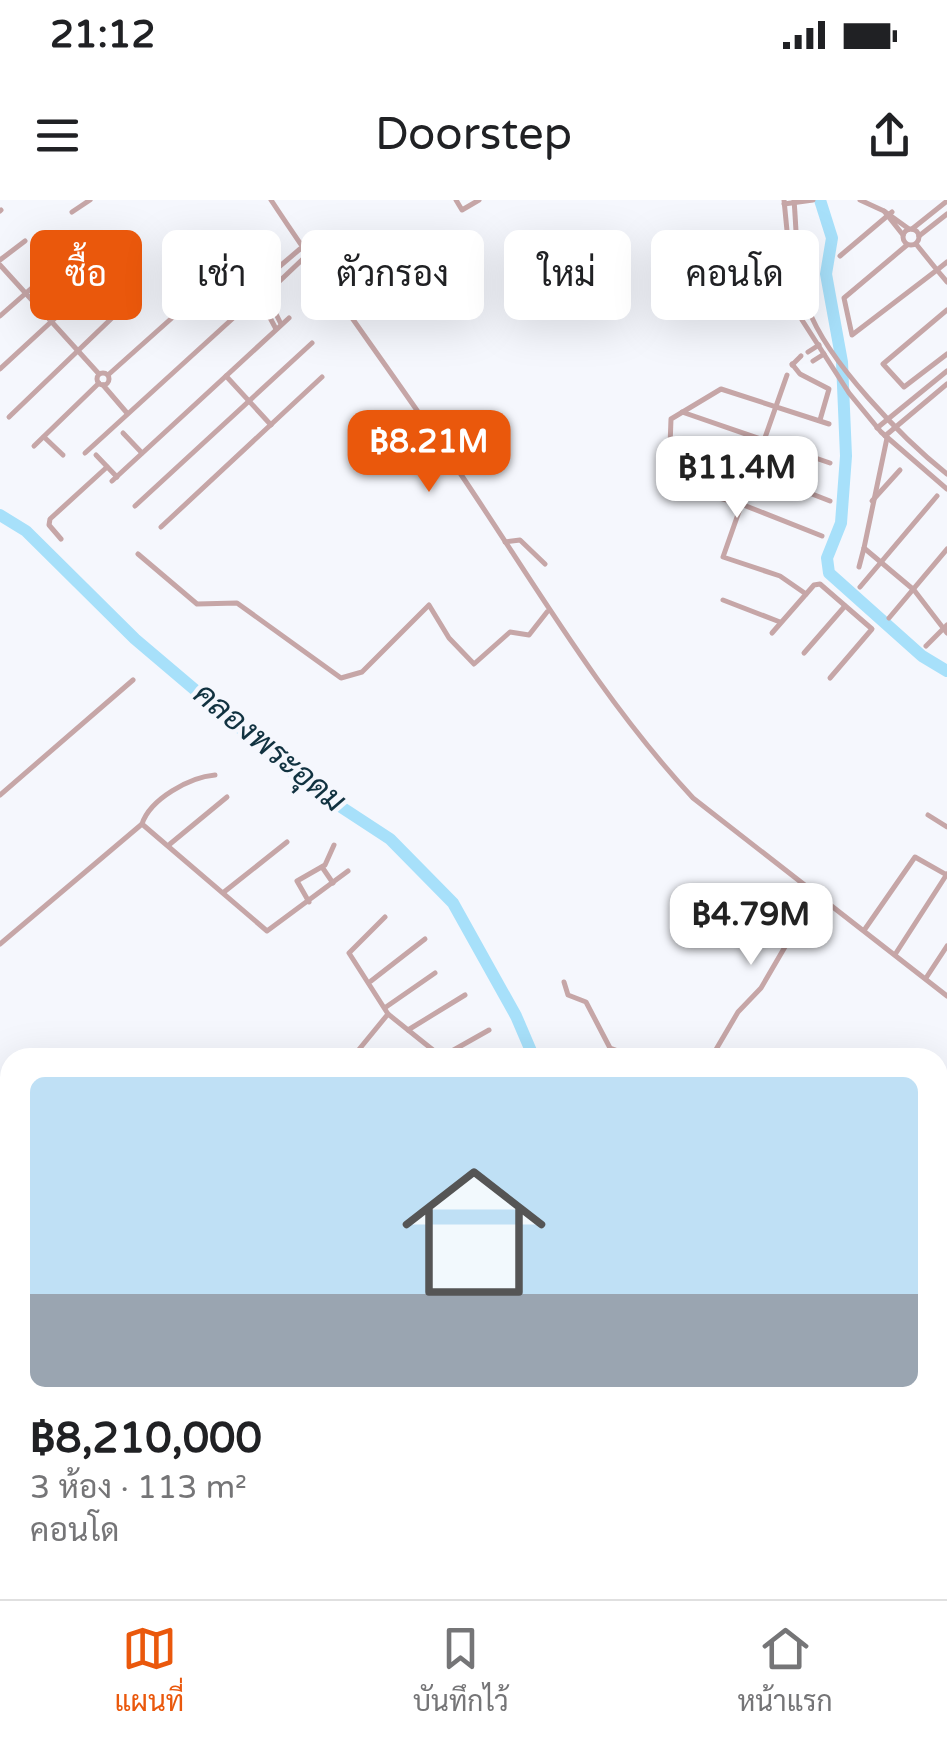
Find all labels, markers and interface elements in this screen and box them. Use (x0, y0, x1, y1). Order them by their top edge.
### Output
text: 21:12 (50, 12, 155, 58)
icon: menu (30, 108, 85, 163)
text: Doorstep (375, 108, 572, 162)
icon: share (862, 108, 917, 163)
chip: ซื้อ (30, 230, 142, 320)
chip: เช่า (162, 230, 281, 320)
chip: ตัวกรอง (301, 230, 484, 320)
chip: ใหม่ (504, 230, 631, 320)
chip: คอนโด (651, 230, 819, 320)
pin: ฿8.21M (348, 410, 510, 495)
text: ฿8.21M (370, 423, 488, 461)
pin: ฿11.4M (656, 436, 818, 521)
text: ฿11.4M (678, 449, 796, 487)
water label: คลองพระอุดม (185, 675, 353, 822)
pin: ฿4.79M (670, 883, 832, 968)
text: ฿4.79M (692, 896, 810, 934)
icon: home (384, 1142, 564, 1322)
text: ฿8,210,000 (30, 1413, 262, 1464)
text: 3 ห้อง · 113 m² (30, 1469, 247, 1507)
text: คอนโด (30, 1512, 120, 1550)
tab: แผนที่ (114, 1621, 184, 1719)
tab: บันทึกไว้ (413, 1621, 509, 1719)
tab: หน้าแรก (737, 1621, 833, 1719)

